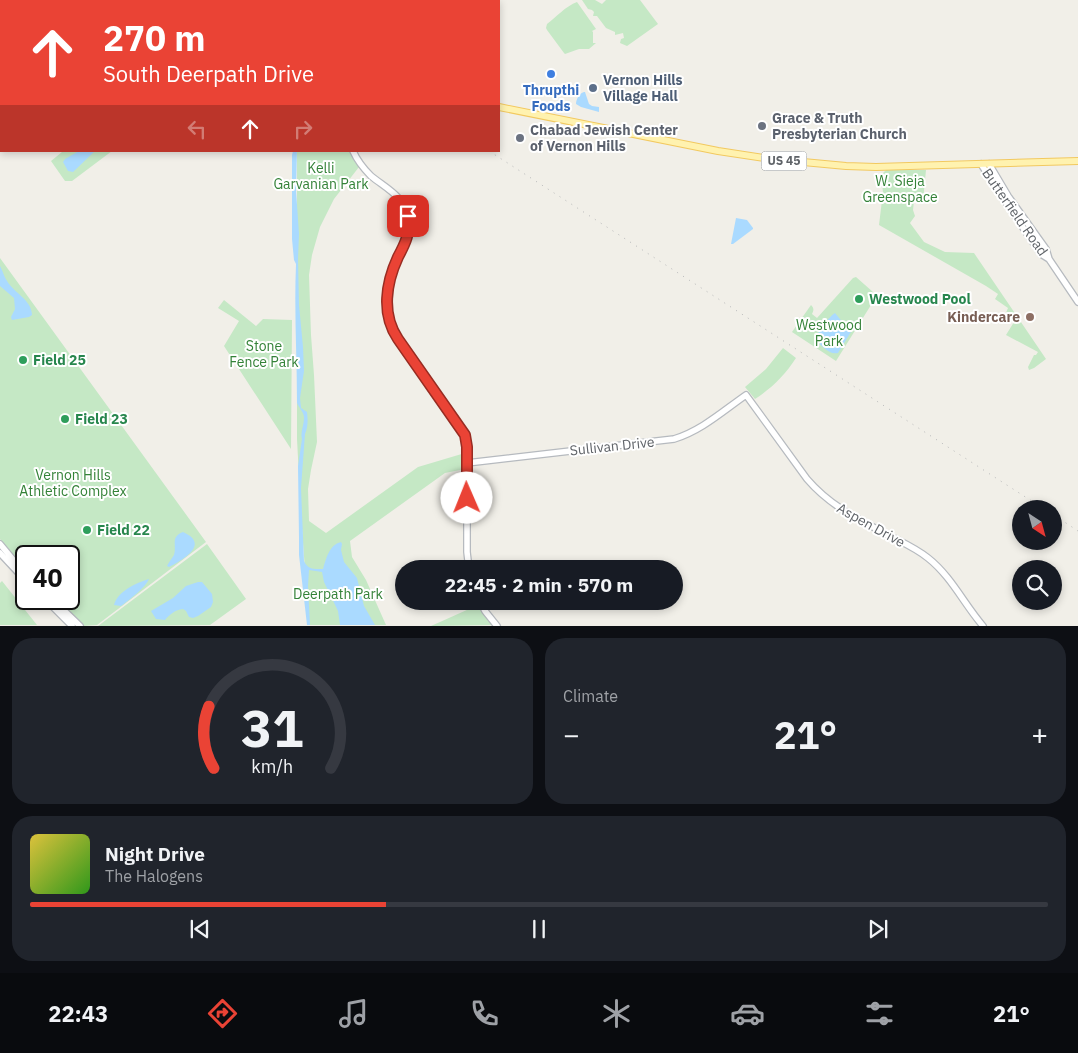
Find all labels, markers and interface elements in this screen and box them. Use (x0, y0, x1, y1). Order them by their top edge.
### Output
text: 270 m (103, 15, 206, 61)
icon: ahead (20, 20, 85, 85)
text: South Deerpath Drive (103, 59, 314, 88)
marker: Thrupthi Foods (545, 68, 557, 80)
place label: Vernon Hills Village Hall (603, 71, 683, 105)
place label: Thrupthi Foods (523, 81, 579, 115)
marker: Vernon Hills Village Hall (587, 82, 599, 94)
place label: Grace & Truth Presbyterian Church (772, 109, 907, 143)
icon: left (183, 115, 211, 143)
icon: ahead (236, 115, 264, 143)
icon: right (289, 115, 317, 143)
marker: Grace & Truth Presbyterian Church (756, 120, 768, 132)
place label: Chabad Jewish Center of Vernon Hills (530, 121, 678, 155)
marker: Chabad Jewish Center of Vernon Hills (514, 132, 526, 144)
road number: US 45 (762, 152, 806, 170)
park label: Kelli Garvanian Park (273, 159, 369, 193)
street label: Butterfield Road (978, 165, 1052, 259)
park label: W. Sieja Greenspace (862, 172, 938, 206)
pin (387, 195, 429, 237)
icon: arrive (394, 202, 422, 230)
place label: Westwood Pool (869, 290, 971, 308)
marker: Westwood Pool (853, 293, 865, 305)
place label: Kindercare (947, 308, 1020, 326)
marker: Kindercare (1024, 311, 1036, 323)
park label: Westwood Park (796, 316, 862, 350)
park label: Stone Fence Park (229, 337, 299, 371)
place label: Field 25 (33, 351, 86, 369)
marker: Field 25 (17, 354, 29, 366)
place label: Field 23 (75, 410, 128, 428)
marker: Field 23 (59, 413, 71, 425)
street label: Sullivan Drive (569, 433, 656, 459)
park label: Vernon Hills Athletic Complex (19, 466, 127, 500)
position arrow (440, 471, 492, 523)
street label: Aspen Drive (834, 499, 909, 551)
north arrow (1012, 500, 1062, 550)
map controls (1012, 500, 1062, 610)
place label: Field 22 (97, 521, 150, 539)
marker: Field 22 (81, 524, 93, 536)
speed limit sign: 40 (15, 545, 80, 610)
button: search (1012, 560, 1062, 610)
text: 22:45 · 2 min · 570 m (445, 573, 633, 597)
park label: Deerpath Park (293, 585, 384, 603)
text: Climate (563, 686, 618, 706)
text: 31 (241, 694, 304, 761)
text: 21° (774, 710, 837, 759)
text: − (563, 716, 580, 753)
text: + (1031, 716, 1048, 753)
text: km/h (252, 755, 294, 778)
text: Night Drive (105, 842, 205, 866)
text: The Halogens (105, 866, 203, 886)
icon: previous (186, 915, 214, 943)
icon: pause (525, 915, 553, 943)
icon: next (864, 915, 892, 943)
icon: directions (205, 996, 240, 1031)
icon: music (336, 996, 371, 1031)
icon: phone (467, 996, 502, 1031)
icon: climate (599, 996, 634, 1031)
icon: car (730, 996, 765, 1031)
icon: filters (862, 996, 897, 1031)
text: 22:43 (48, 999, 108, 1028)
text: 21° (993, 999, 1030, 1028)

